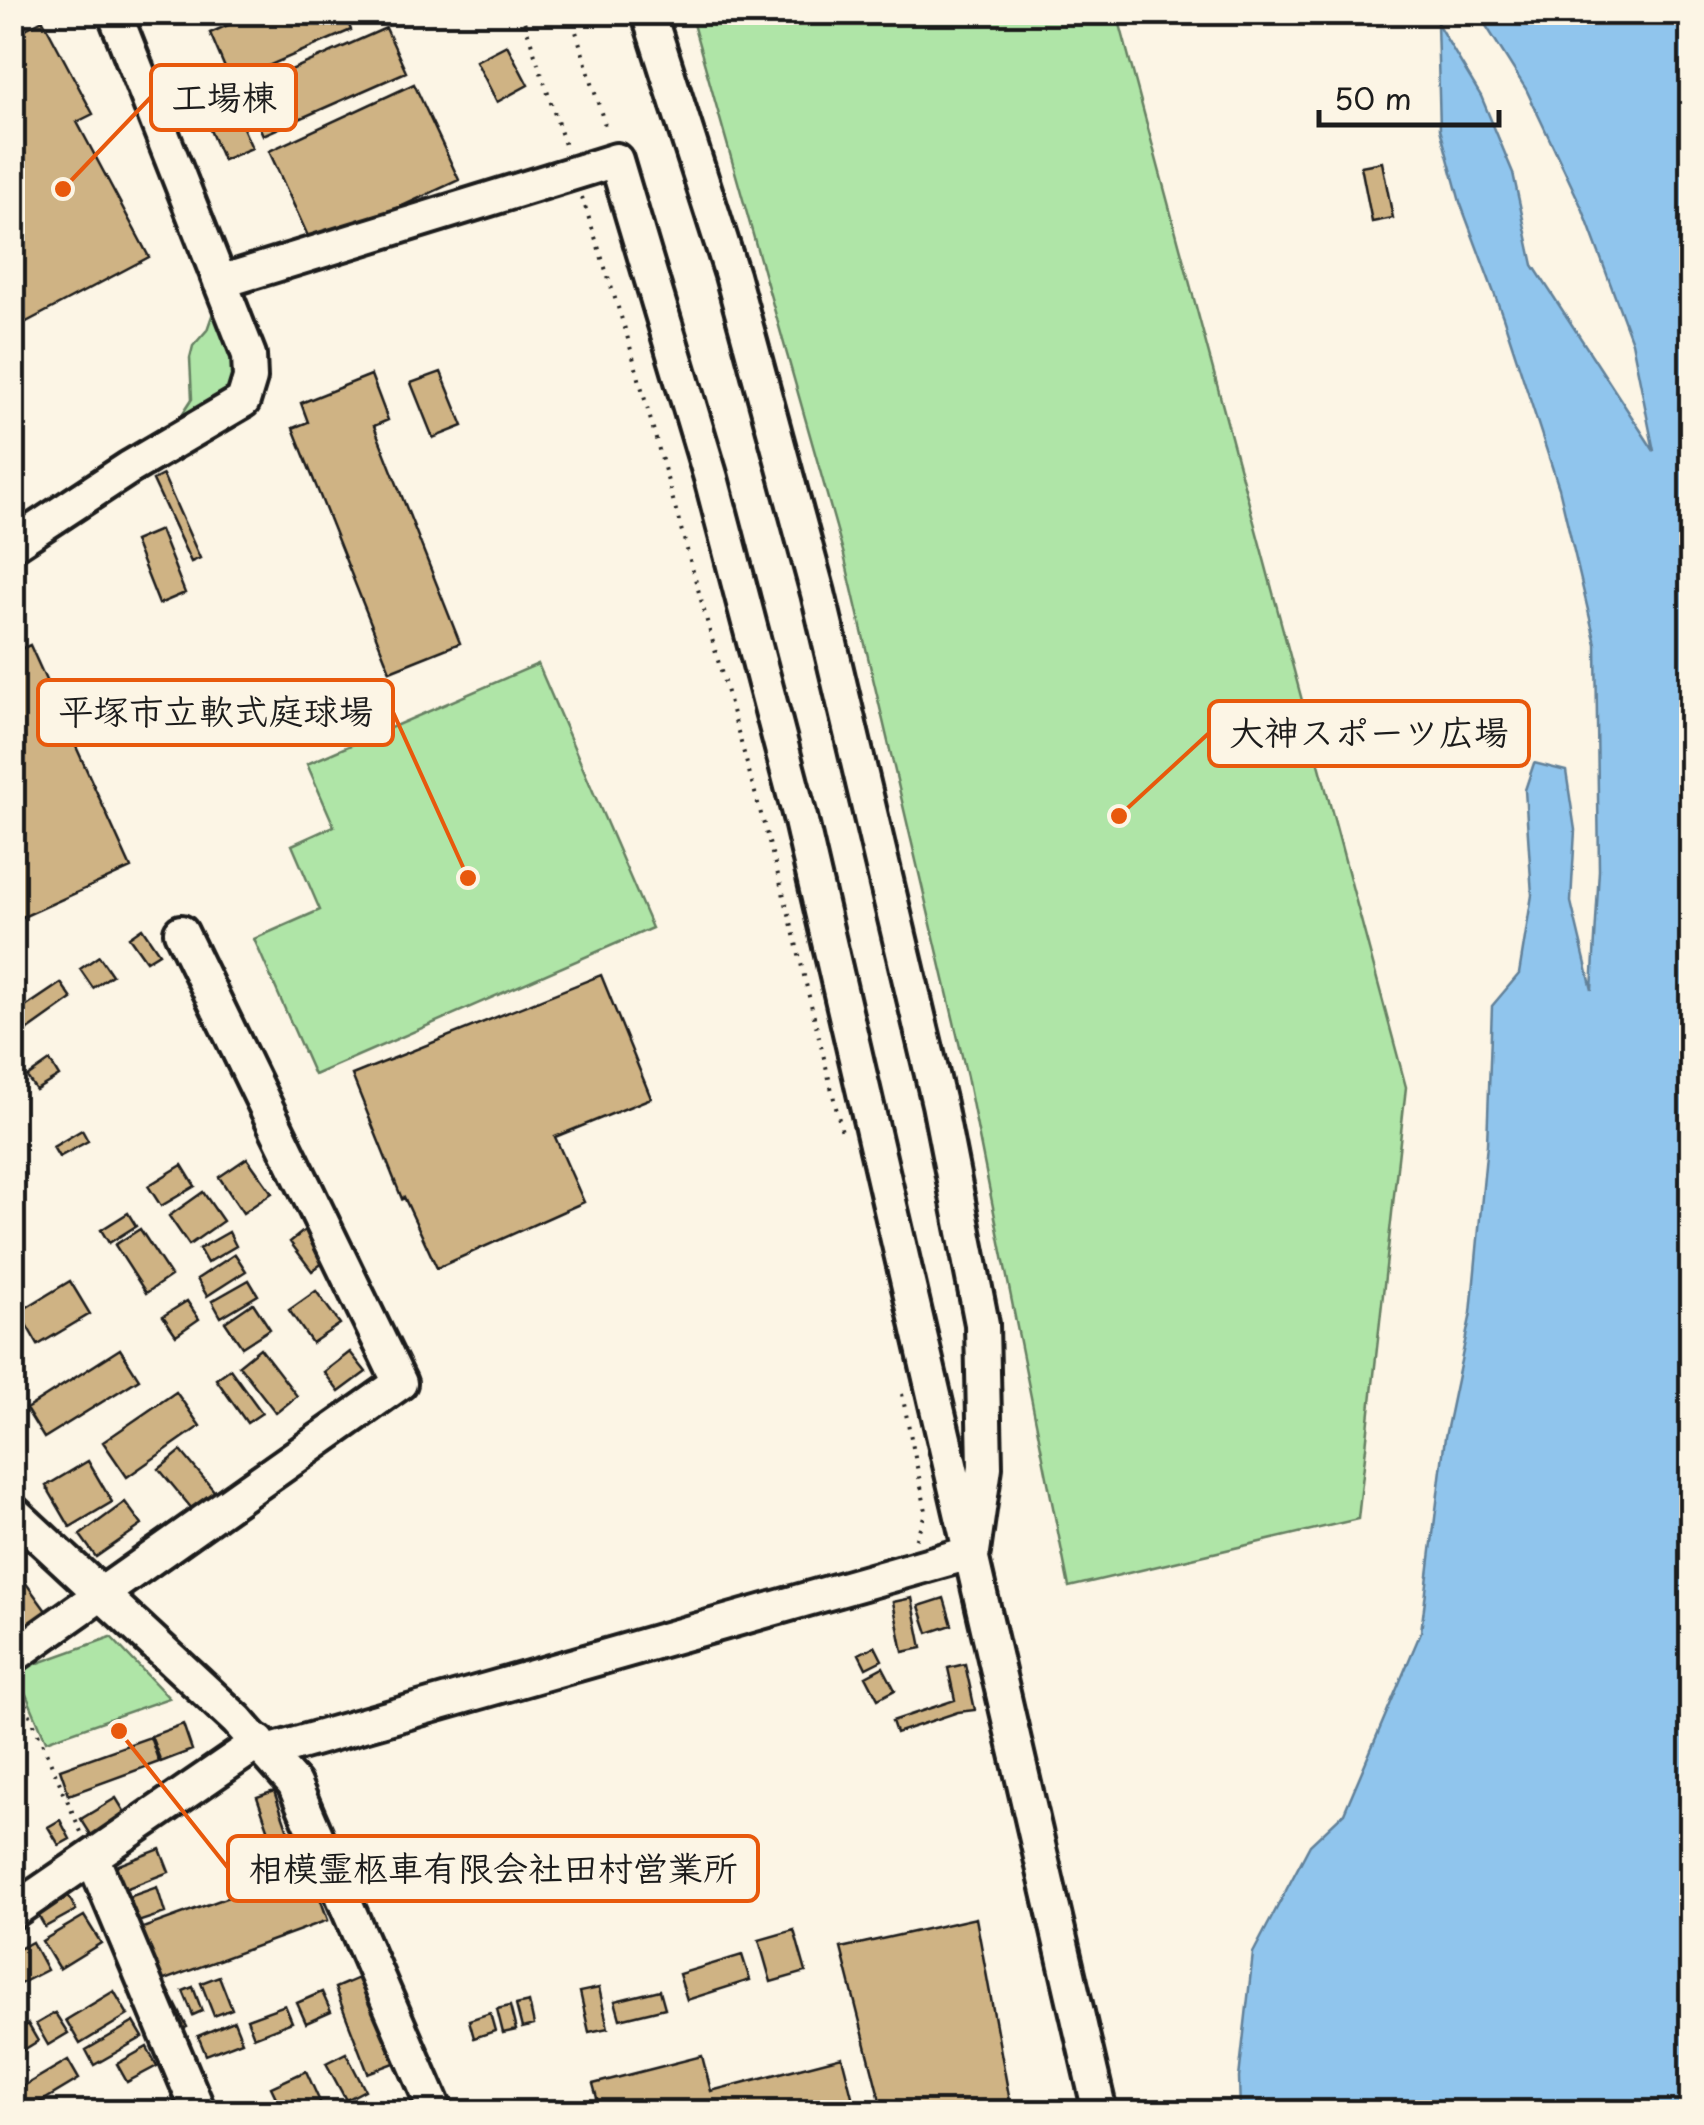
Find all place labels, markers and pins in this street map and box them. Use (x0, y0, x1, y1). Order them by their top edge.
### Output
callout: 工場棟 (151, 65, 296, 130)
callout: 平塚市立軟式庭球場 (38, 680, 393, 745)
callout: 大神スポーツ広場 (1209, 701, 1529, 766)
callout: 相模霊柩車有限会社田村営業所 (228, 1836, 758, 1901)

